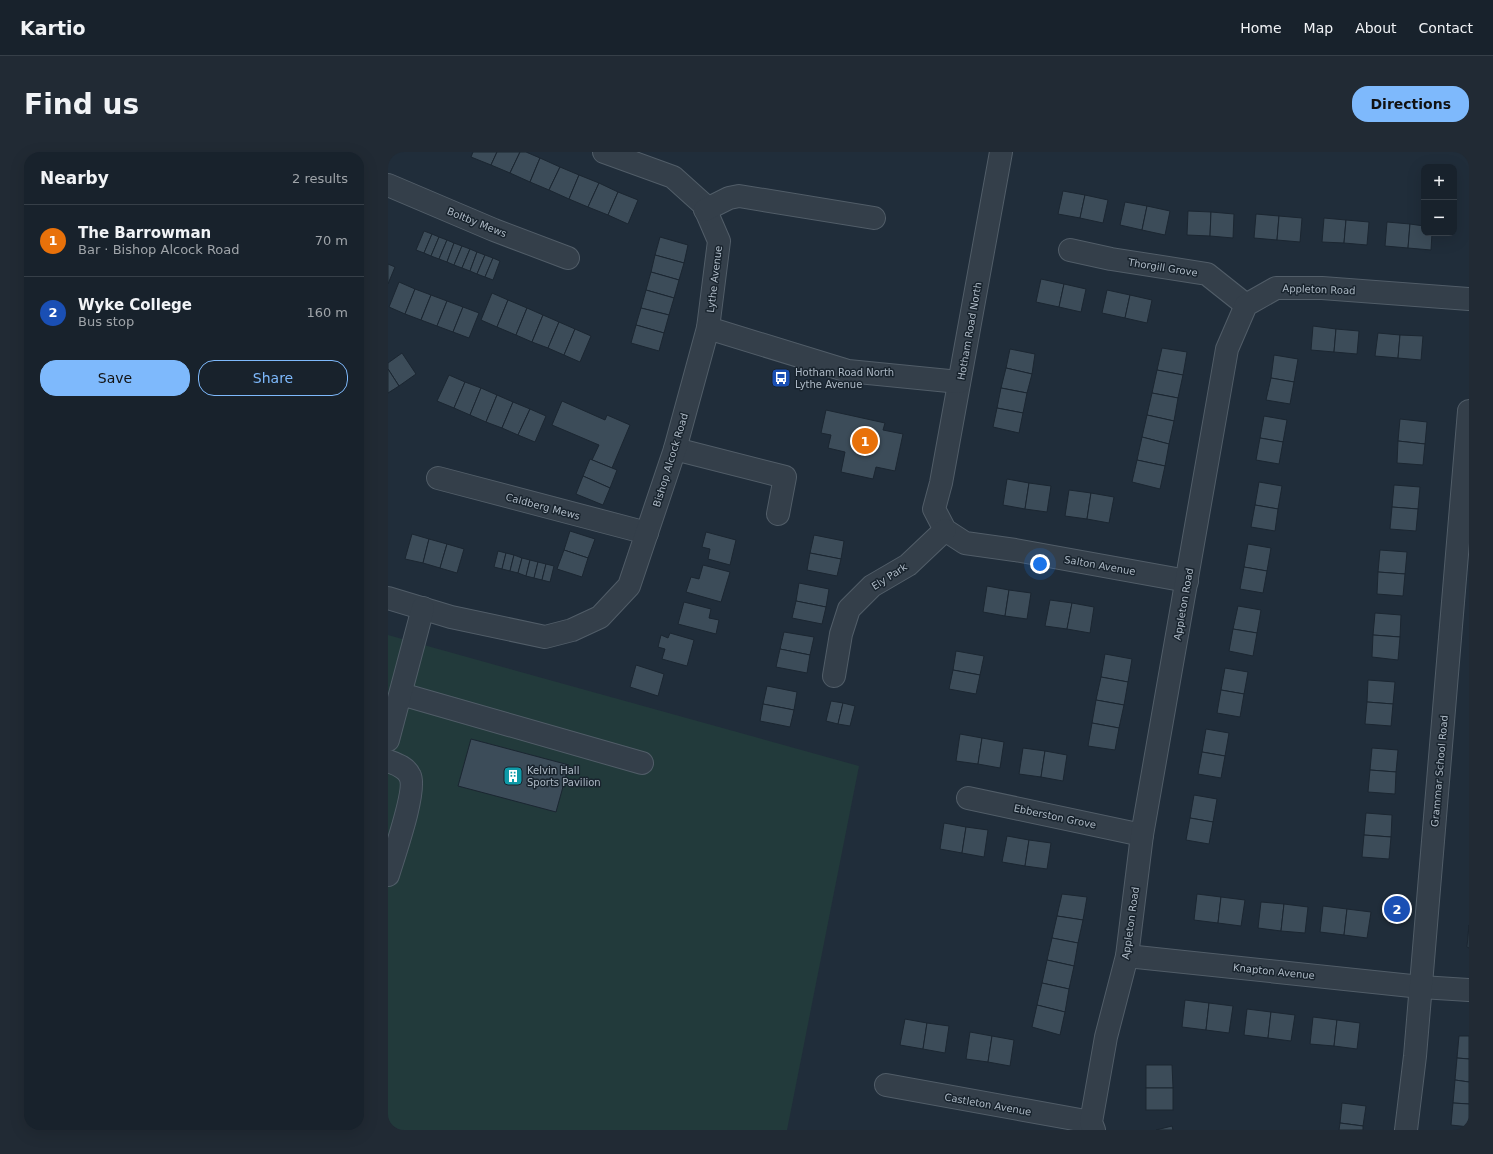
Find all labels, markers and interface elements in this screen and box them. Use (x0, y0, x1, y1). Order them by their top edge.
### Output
text: Kartio (20, 17, 86, 39)
text: Home (1240, 20, 1282, 36)
text: Map (1304, 20, 1333, 36)
text: About (1355, 20, 1397, 36)
text: Contact (1419, 20, 1473, 36)
button: Directions (1352, 86, 1469, 122)
text: Find us (24, 88, 139, 121)
map controls (1421, 164, 1457, 236)
button: + (1421, 164, 1457, 200)
text: Nearby (40, 168, 109, 188)
text: 2 results (292, 171, 348, 186)
button: − (1421, 200, 1457, 236)
street label: Boltby Mews (445, 206, 508, 239)
text: The Barrowman (78, 224, 211, 242)
text: 1 (48, 233, 58, 248)
text: 70 m (315, 233, 348, 248)
text: Bar · Bishop Alcock Road (78, 242, 240, 257)
street label: Lythe Avenue (705, 245, 724, 313)
street label: Thorgill Grove (1126, 256, 1198, 278)
street label: Hotham Road North (955, 281, 984, 381)
street label: Appleton Road (1282, 283, 1356, 296)
text: Wyke College (78, 296, 192, 314)
text: 2 (48, 305, 58, 320)
text: 160 m (306, 305, 348, 320)
text: Bus stop (78, 314, 134, 329)
button: Save (40, 360, 190, 396)
button: Share (198, 360, 348, 396)
bus stop icon: Hotham Road North Lythe Avenue (770, 367, 792, 389)
place label: Hotham Road North Lythe Avenue (795, 367, 894, 390)
street label: Bishop Alcock Road (651, 412, 690, 508)
pin: 1 (852, 426, 878, 456)
street label: Caldberg Mews (505, 491, 581, 522)
your location (1030, 554, 1050, 574)
street label: Salton Avenue (1064, 554, 1136, 577)
street label: Ely Park (870, 561, 909, 592)
street label: Appleton Road (1172, 567, 1195, 641)
street label: Grammar School Road (1429, 715, 1450, 827)
building icon: Kelvin Hall Sports Pavilion (502, 765, 524, 787)
place label: Kelvin Hall Sports Pavilion (527, 765, 601, 788)
street label: Ebberston Grove (1013, 802, 1097, 831)
street label: Appleton Road (1120, 886, 1141, 960)
pin: 2 (1384, 894, 1410, 924)
street label: Knapton Avenue (1233, 962, 1315, 981)
street label: Castleton Avenue (944, 1091, 1032, 1118)

